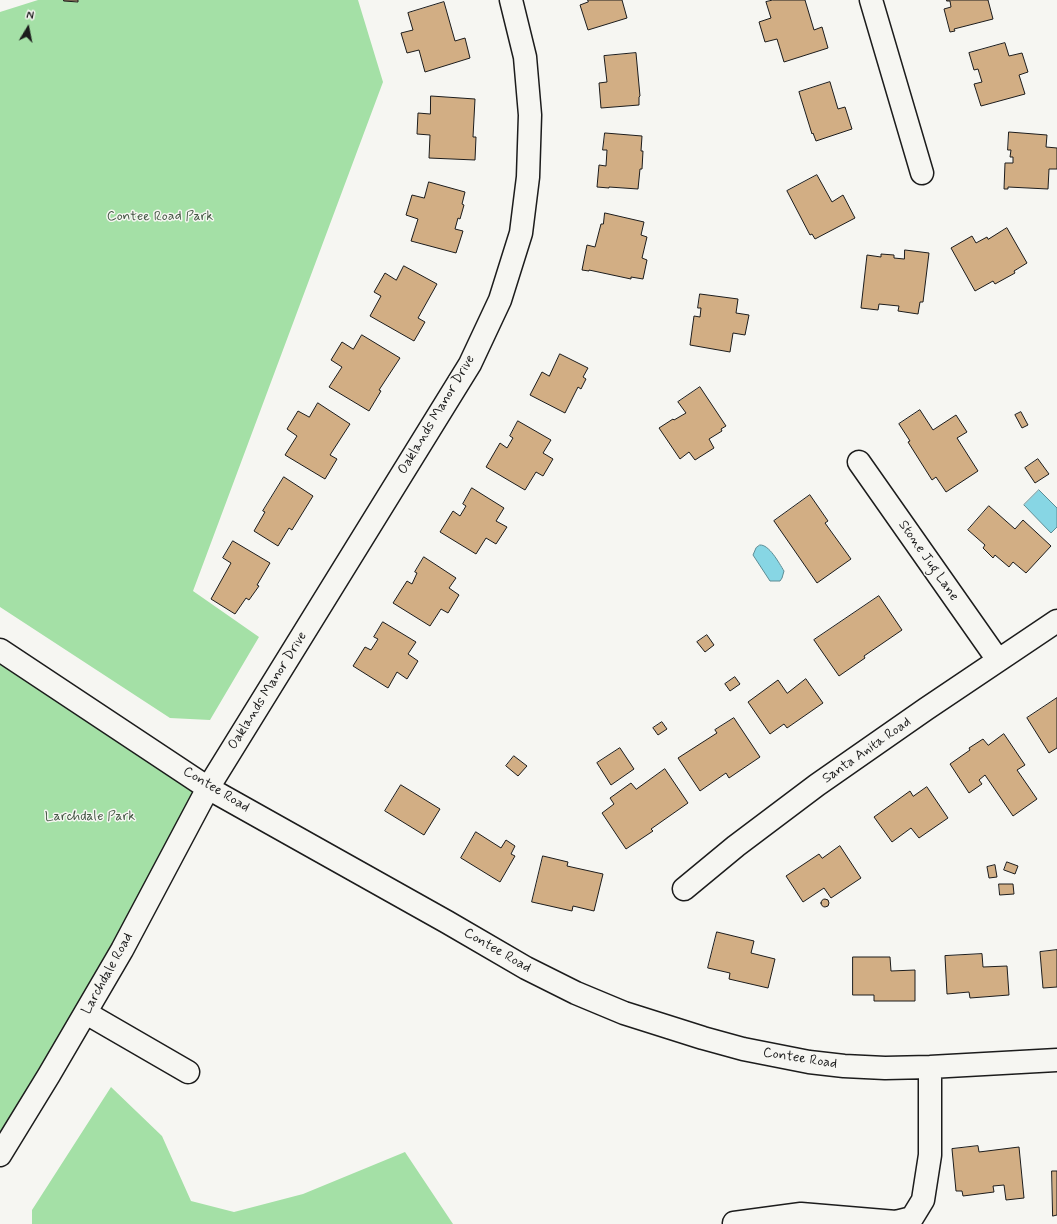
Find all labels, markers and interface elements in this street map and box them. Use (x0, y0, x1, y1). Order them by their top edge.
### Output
north arrow (8, 8, 48, 48)
text: N (25, 9, 35, 24)
park label: Contee Road Park (107, 209, 213, 225)
street label: Oaklands Manor Drive (395, 352, 479, 478)
street label: Stone Jug Lane (894, 518, 962, 604)
street label: Oaklands Manor Drive (225, 629, 311, 753)
street label: Santa Anita Road (819, 714, 915, 788)
street label: Contee Road (180, 763, 252, 817)
park label: Larchdale Park (45, 809, 135, 825)
street label: Contee Road (460, 925, 534, 977)
street label: Larchdale Road (79, 930, 137, 1018)
street label: Contee Road (762, 1045, 838, 1073)

